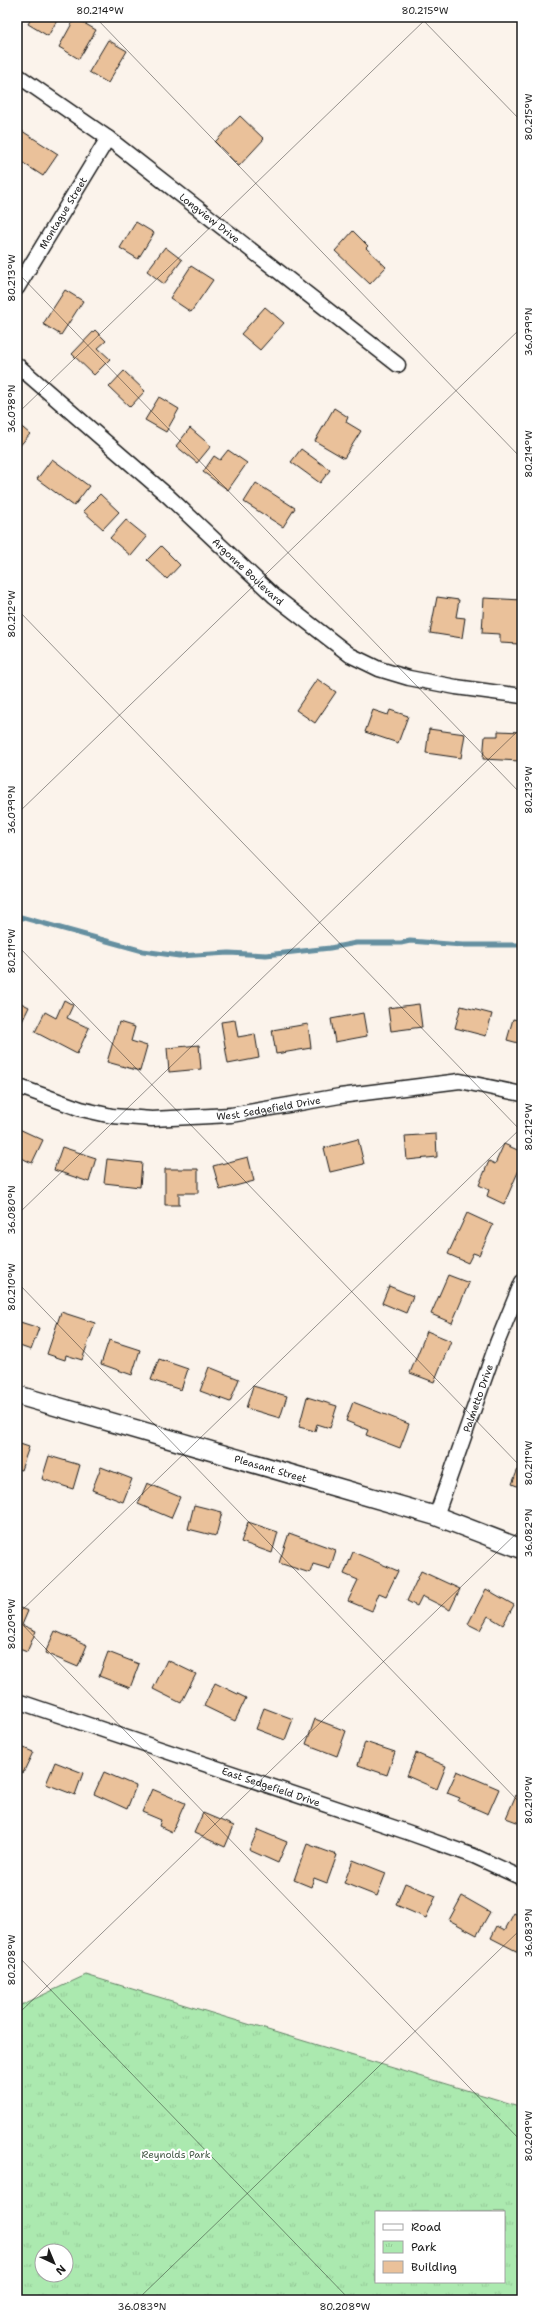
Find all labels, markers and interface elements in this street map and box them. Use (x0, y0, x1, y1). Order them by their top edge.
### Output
text: 80.214°W (76, 4, 124, 17)
text: 80.215°W (401, 4, 449, 17)
text: 80.215°W (522, 93, 535, 141)
street label: Montague Street (36, 175, 90, 252)
street label: Longview Drive (177, 190, 243, 246)
text: 80.213°W (5, 254, 18, 302)
text: 36.079°N (522, 308, 535, 356)
text: 36.078°N (5, 385, 18, 433)
text: 80.214°W (522, 430, 535, 478)
street label: Argonne Boulevard (209, 535, 287, 609)
text: 80.212°W (5, 590, 18, 638)
text: 80.213°W (522, 766, 535, 814)
text: 36.079°N (5, 786, 18, 834)
text: 80.211°W (5, 928, 18, 973)
street label: West Sedgefield Drive (216, 1093, 322, 1123)
text: 80.212°W (522, 1103, 535, 1151)
text: 36.080°N (5, 1185, 18, 1235)
text: 80.210°W (5, 1263, 18, 1311)
street label: Palmetto Drive (460, 1362, 496, 1434)
text: 80.211°W (522, 1440, 535, 1485)
street label: Pleasant Street (233, 1452, 308, 1485)
text: 36.082°N (522, 1509, 535, 1557)
text: 80.209°W (5, 1598, 18, 1649)
street label: East Sedgefield Drive (220, 1764, 322, 1809)
text: 80.210°W (522, 1776, 535, 1824)
text: 36.083°N (522, 1909, 535, 1957)
text: 80.208°W (5, 1934, 18, 1985)
text: 80.209°W (522, 2110, 535, 2161)
park label: Reynolds Park (142, 2148, 211, 2161)
legend (375, 2211, 505, 2283)
text: Road (411, 2219, 442, 2235)
text: Park (411, 2239, 437, 2255)
north arrow (34, 2243, 74, 2283)
text: Building (411, 2259, 457, 2275)
text: N (52, 2261, 69, 2278)
text: 36.083°N (118, 2300, 166, 2313)
text: 80.208°W (320, 2300, 371, 2313)

